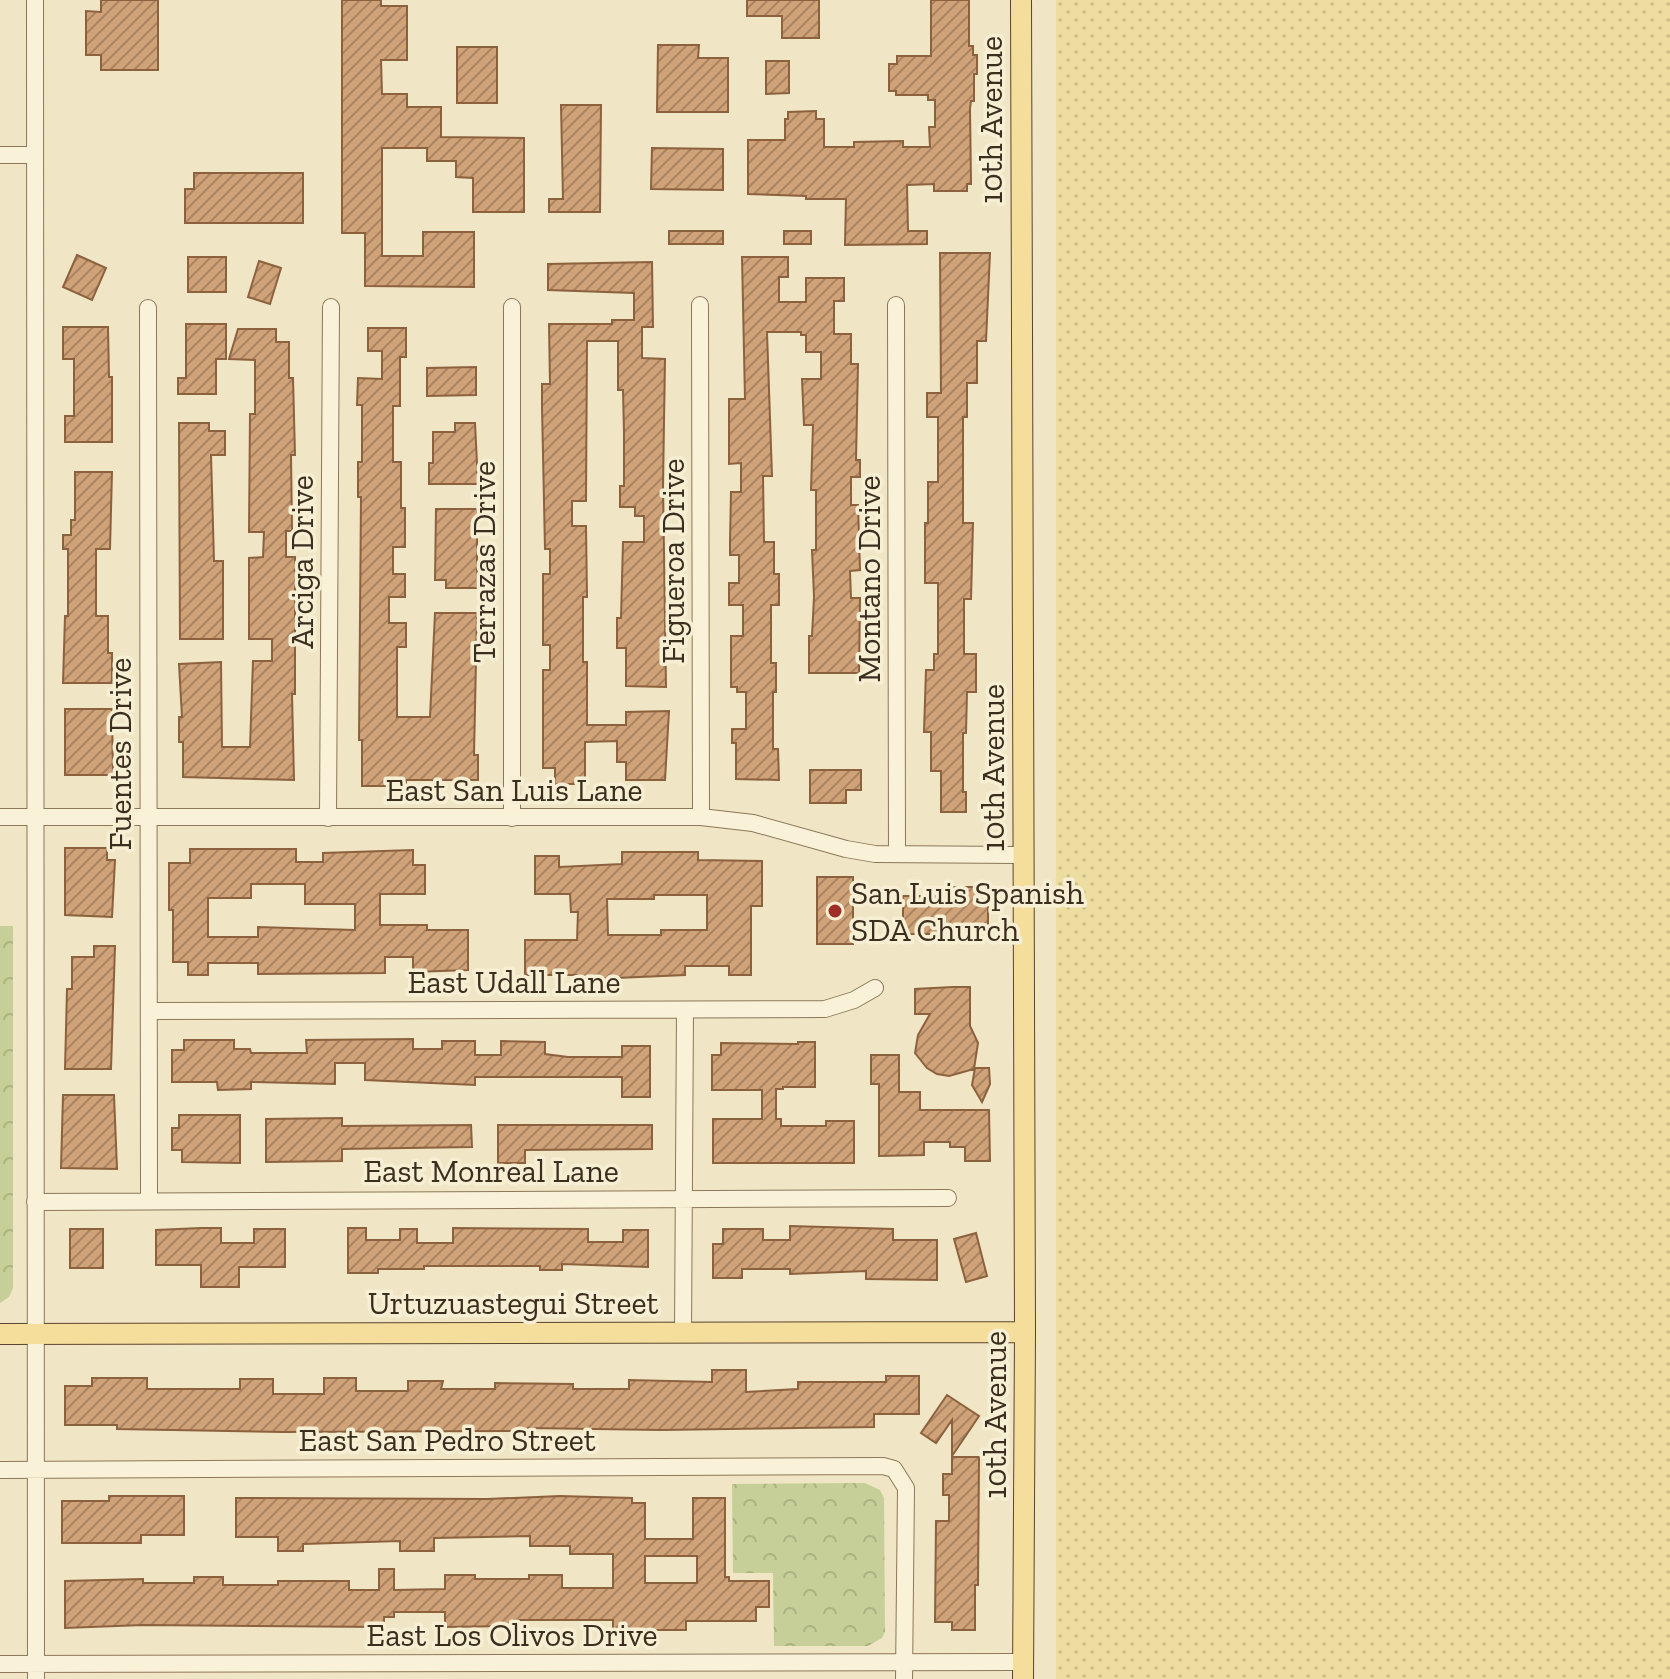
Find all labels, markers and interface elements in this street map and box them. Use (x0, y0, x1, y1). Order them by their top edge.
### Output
street label: 10th Avenue (972, 36, 1010, 204)
street label: Figueroa Drive (654, 458, 692, 664)
street label: Terrazas Drive (465, 461, 503, 663)
street label: Arciga Drive (283, 475, 321, 649)
street label: Montano Drive (850, 476, 888, 682)
street label: Fuentes Drive (101, 658, 139, 850)
street label: 10th Avenue (974, 684, 1012, 852)
street label: East San Luis Lane (385, 771, 643, 809)
place label: San Luis Spanish SDA Church (851, 874, 1084, 949)
marker: San Luis Spanish SDA Church (826, 902, 844, 920)
street label: East Udall Lane (407, 963, 621, 1001)
street label: East Monreal Lane (363, 1152, 619, 1190)
street label: Urtuzuastegui Street (368, 1284, 658, 1322)
street label: 10th Avenue (976, 1331, 1014, 1499)
street label: East San Pedro Street (298, 1421, 596, 1459)
street label: East Los Olivos Drive (366, 1616, 658, 1654)

